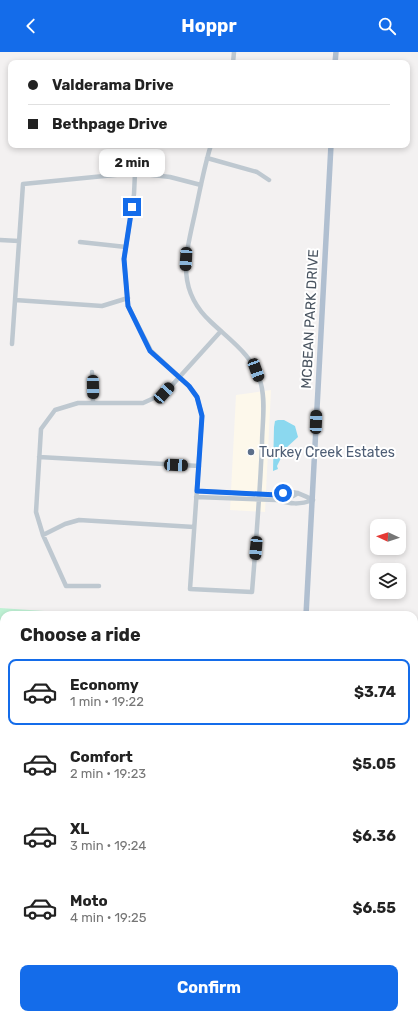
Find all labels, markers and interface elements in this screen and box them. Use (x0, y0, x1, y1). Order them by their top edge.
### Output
icon: back (20, 15, 42, 37)
text: Hoppr (181, 15, 237, 37)
icon: search (376, 15, 398, 37)
text: Valderama Drive (52, 76, 174, 94)
text: Bethpage Drive (52, 115, 168, 133)
callout: 2 min (99, 149, 165, 177)
text: 2 min (114, 155, 150, 170)
route end (123, 198, 141, 216)
car (179, 247, 193, 271)
street label: MCBEAN PARK DRIVE (298, 249, 322, 389)
car (246, 357, 266, 383)
car (87, 375, 99, 399)
car (152, 380, 176, 406)
car (310, 410, 322, 434)
place label: Turkey Creek Estates (259, 444, 395, 461)
marker: Turkey Creek Estates (246, 447, 256, 457)
car (164, 458, 188, 472)
route start (274, 484, 292, 502)
north arrow (370, 519, 406, 555)
map controls (370, 519, 406, 599)
car (249, 536, 263, 560)
button: layers (370, 563, 406, 599)
text: Choose a ride (20, 624, 141, 646)
icon: car (22, 674, 58, 710)
text: Economy (70, 676, 139, 694)
text: $3.74 (354, 683, 396, 701)
text: 1 min · 19:22 (70, 694, 144, 709)
icon: car (22, 746, 58, 782)
text: Comfort (70, 748, 133, 766)
text: $5.05 (352, 755, 396, 773)
text: 2 min · 19:23 (70, 766, 146, 781)
icon: car (22, 818, 58, 854)
text: XL (70, 820, 89, 838)
text: $6.36 (352, 827, 396, 845)
text: 3 min · 19:24 (70, 838, 146, 853)
icon: car (22, 890, 58, 926)
text: Moto (70, 892, 108, 910)
text: $6.55 (353, 899, 396, 917)
text: 4 min · 19:25 (70, 910, 146, 925)
button: Confirm (20, 965, 398, 1011)

